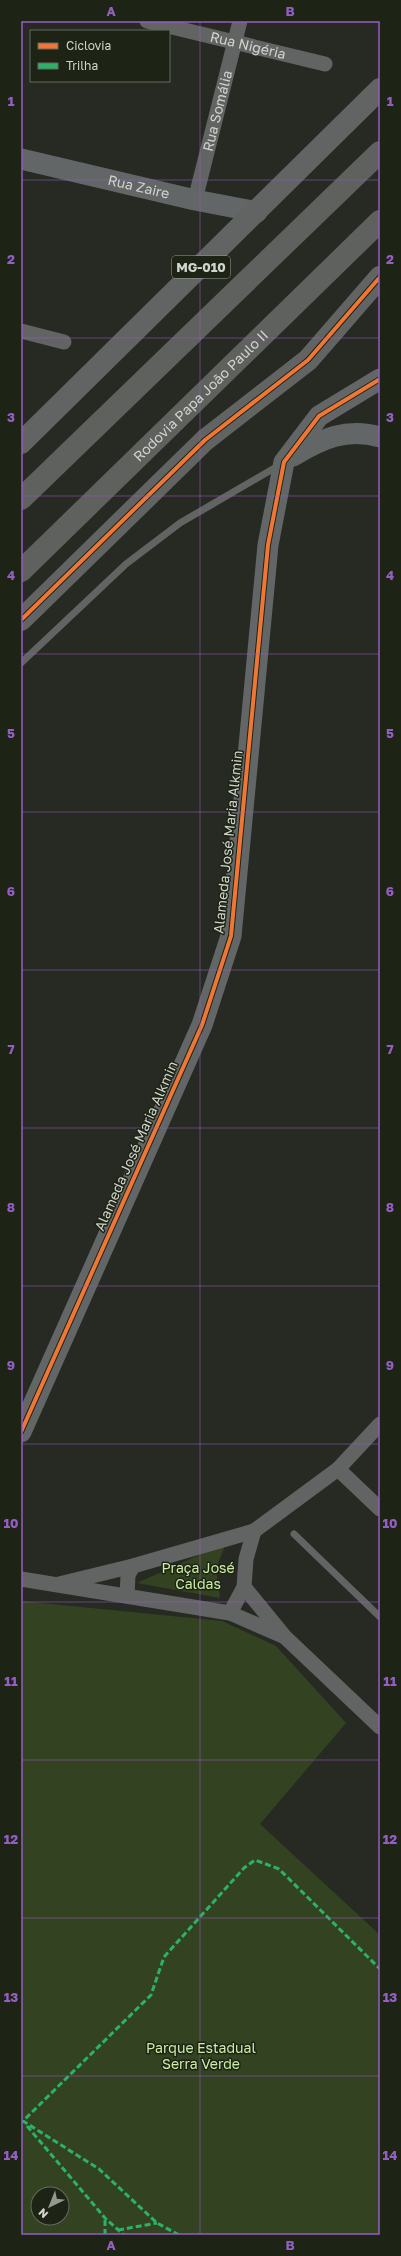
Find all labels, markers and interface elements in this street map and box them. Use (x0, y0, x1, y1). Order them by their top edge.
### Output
text: A (106, 3, 116, 19)
text: B (285, 3, 295, 19)
street label: Rua Nigéria (209, 28, 288, 62)
legend (30, 30, 170, 82)
text: Ciclovia (66, 38, 111, 53)
text: Trilha (66, 58, 98, 73)
street label: Rua Somália (199, 68, 235, 153)
text: 1 (8, 93, 15, 109)
text: 1 (387, 93, 394, 109)
street label: Rua Zaire (106, 171, 171, 202)
text: 2 (7, 251, 15, 267)
text: 2 (386, 251, 394, 267)
road number: MG-010 (172, 256, 230, 278)
street label: Rodovia Papa João Paulo II (130, 326, 271, 465)
text: 3 (7, 409, 15, 425)
text: 3 (386, 409, 394, 425)
text: 4 (7, 567, 15, 583)
text: 4 (386, 567, 394, 583)
text: 5 (7, 725, 15, 741)
text: 5 (386, 725, 394, 741)
street label: Alameda José Maria Alkmin (209, 750, 246, 934)
text: 6 (7, 883, 15, 899)
text: 6 (386, 883, 394, 899)
text: 7 (7, 1041, 15, 1057)
text: 7 (386, 1041, 394, 1057)
street label: Alameda José Maria Alkmin (90, 1058, 181, 1233)
text: 8 (7, 1199, 15, 1215)
text: 8 (386, 1199, 394, 1215)
text: 9 (7, 1357, 15, 1373)
text: 9 (386, 1357, 394, 1373)
text: 10 (3, 1515, 19, 1531)
text: 10 (382, 1515, 398, 1531)
park label: Praça José Caldas (161, 1559, 235, 1592)
text: 11 (4, 1673, 18, 1689)
text: 11 (383, 1673, 397, 1689)
text: 12 (4, 1831, 18, 1847)
text: 12 (383, 1831, 397, 1847)
text: 13 (4, 1989, 18, 2005)
text: 13 (383, 1989, 397, 2005)
park label: Parque Estadual Serra Verde (146, 2039, 256, 2072)
text: 14 (4, 2147, 18, 2163)
text: 14 (383, 2147, 397, 2163)
north arrow (30, 2186, 70, 2226)
text: N (35, 2206, 50, 2221)
text: A (106, 2237, 116, 2253)
text: B (285, 2237, 295, 2253)

